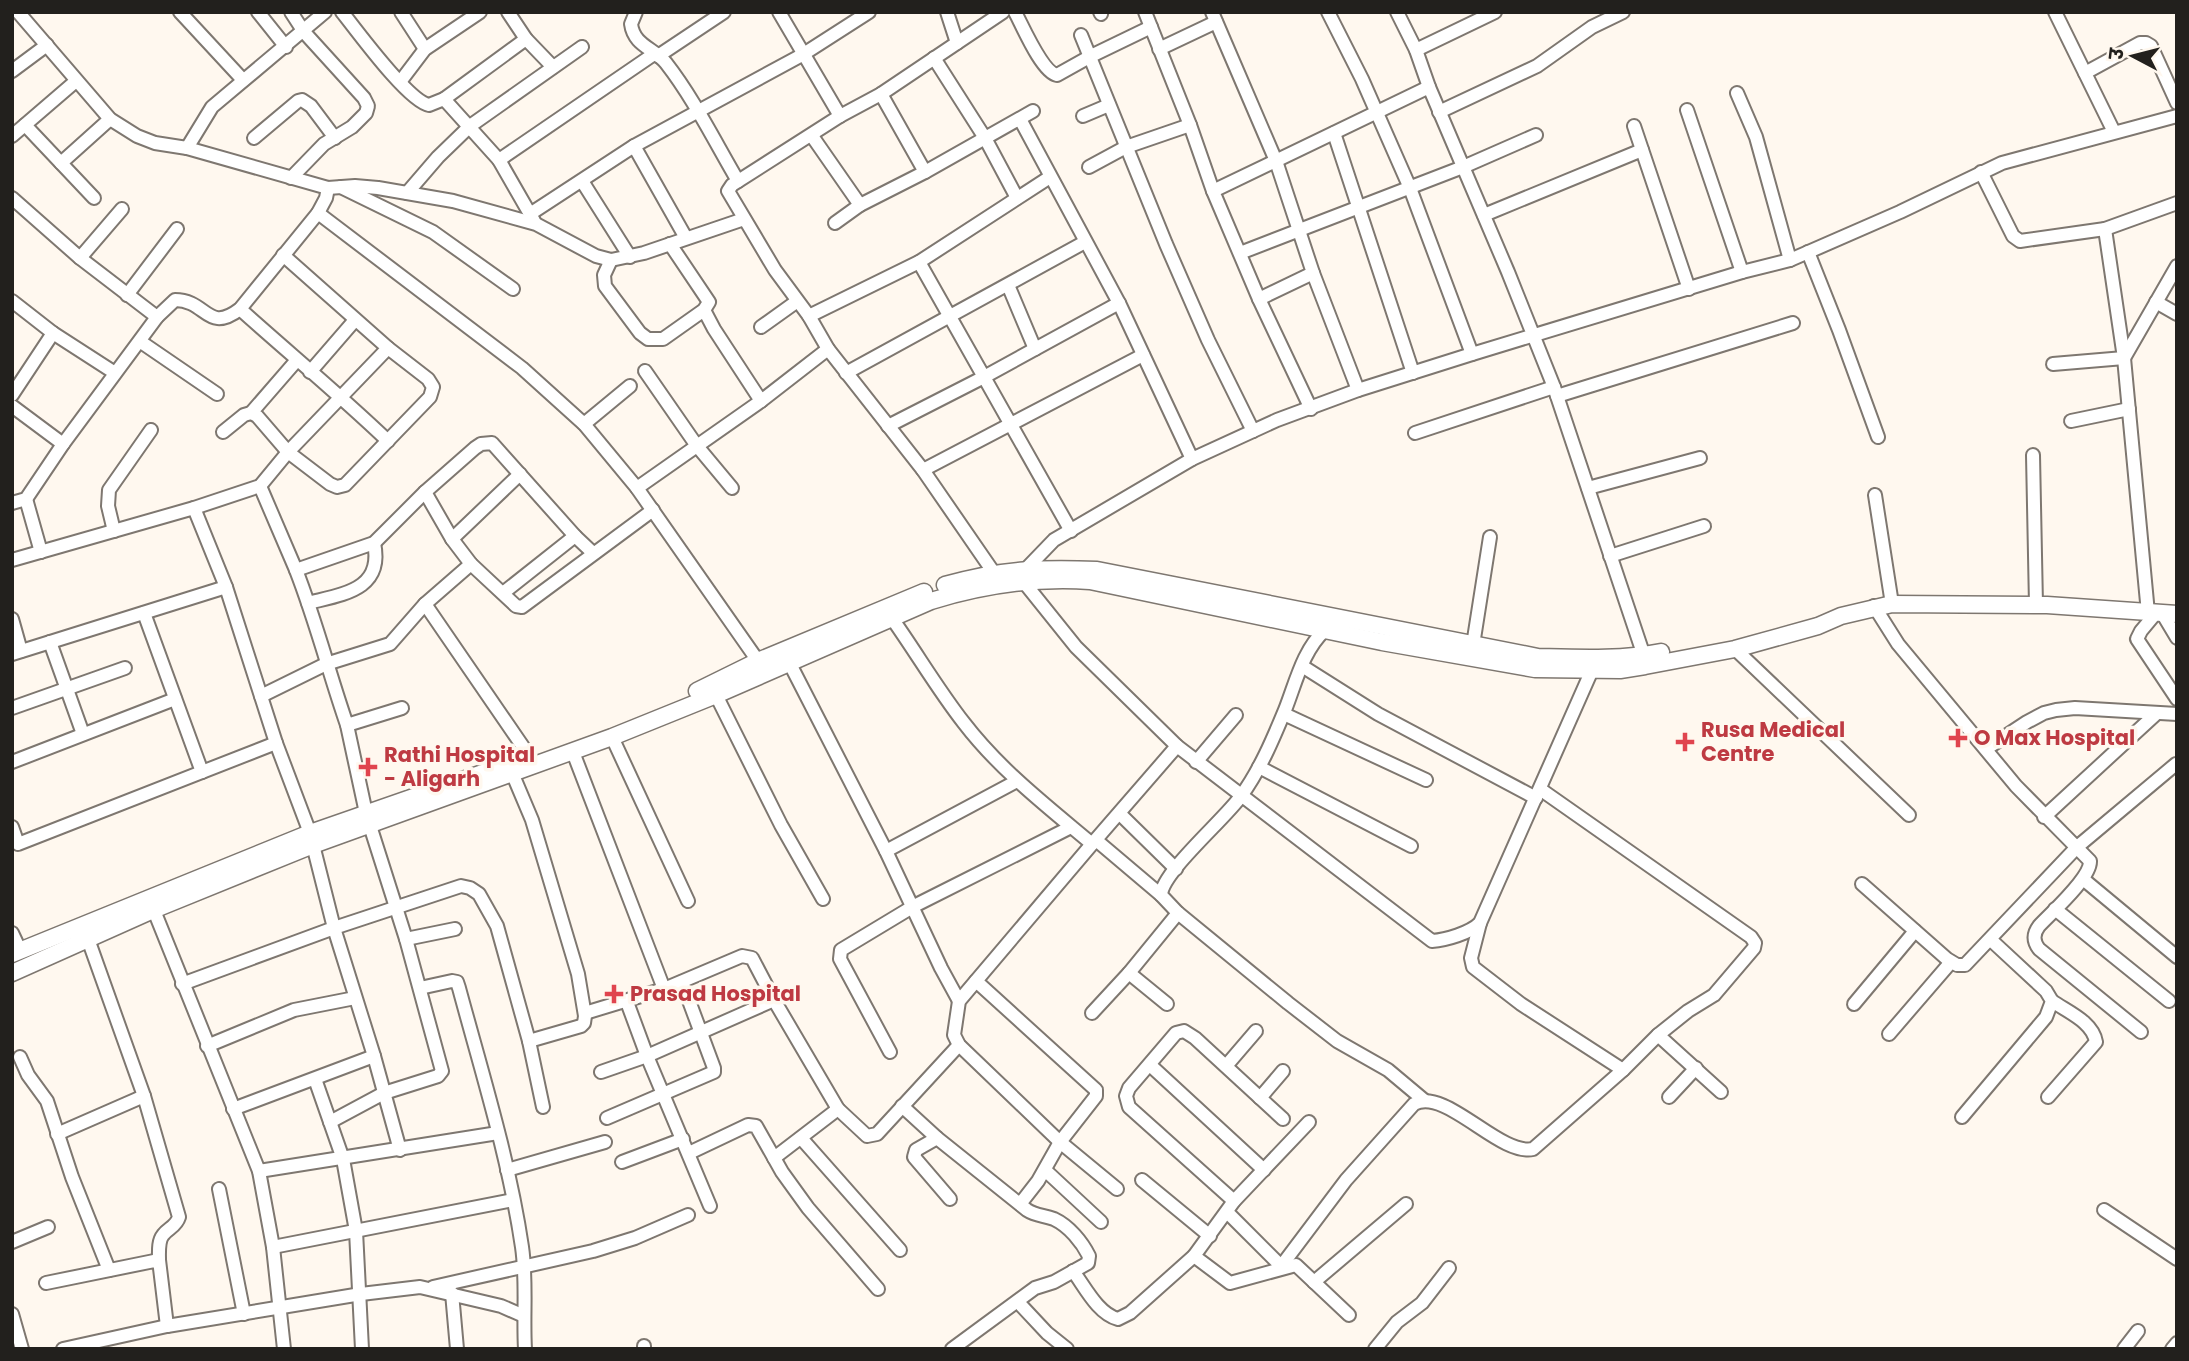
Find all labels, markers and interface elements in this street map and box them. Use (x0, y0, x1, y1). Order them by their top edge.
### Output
north arrow (2098, 21, 2168, 91)
text: उ (2102, 46, 2131, 62)
place label: Rusa Medical Centre (1701, 715, 1845, 768)
place label: O Max Hospital (1974, 723, 2135, 752)
marker: O Max Hospital (1948, 728, 1968, 748)
marker: Rusa Medical Centre (1675, 732, 1695, 752)
place label: Rathi Hospital - Aligarh (384, 740, 535, 793)
marker: Rathi Hospital - Aligarh (358, 757, 378, 777)
place label: Prasad Hospital (630, 979, 801, 1008)
marker: Prasad Hospital (604, 984, 624, 1004)

